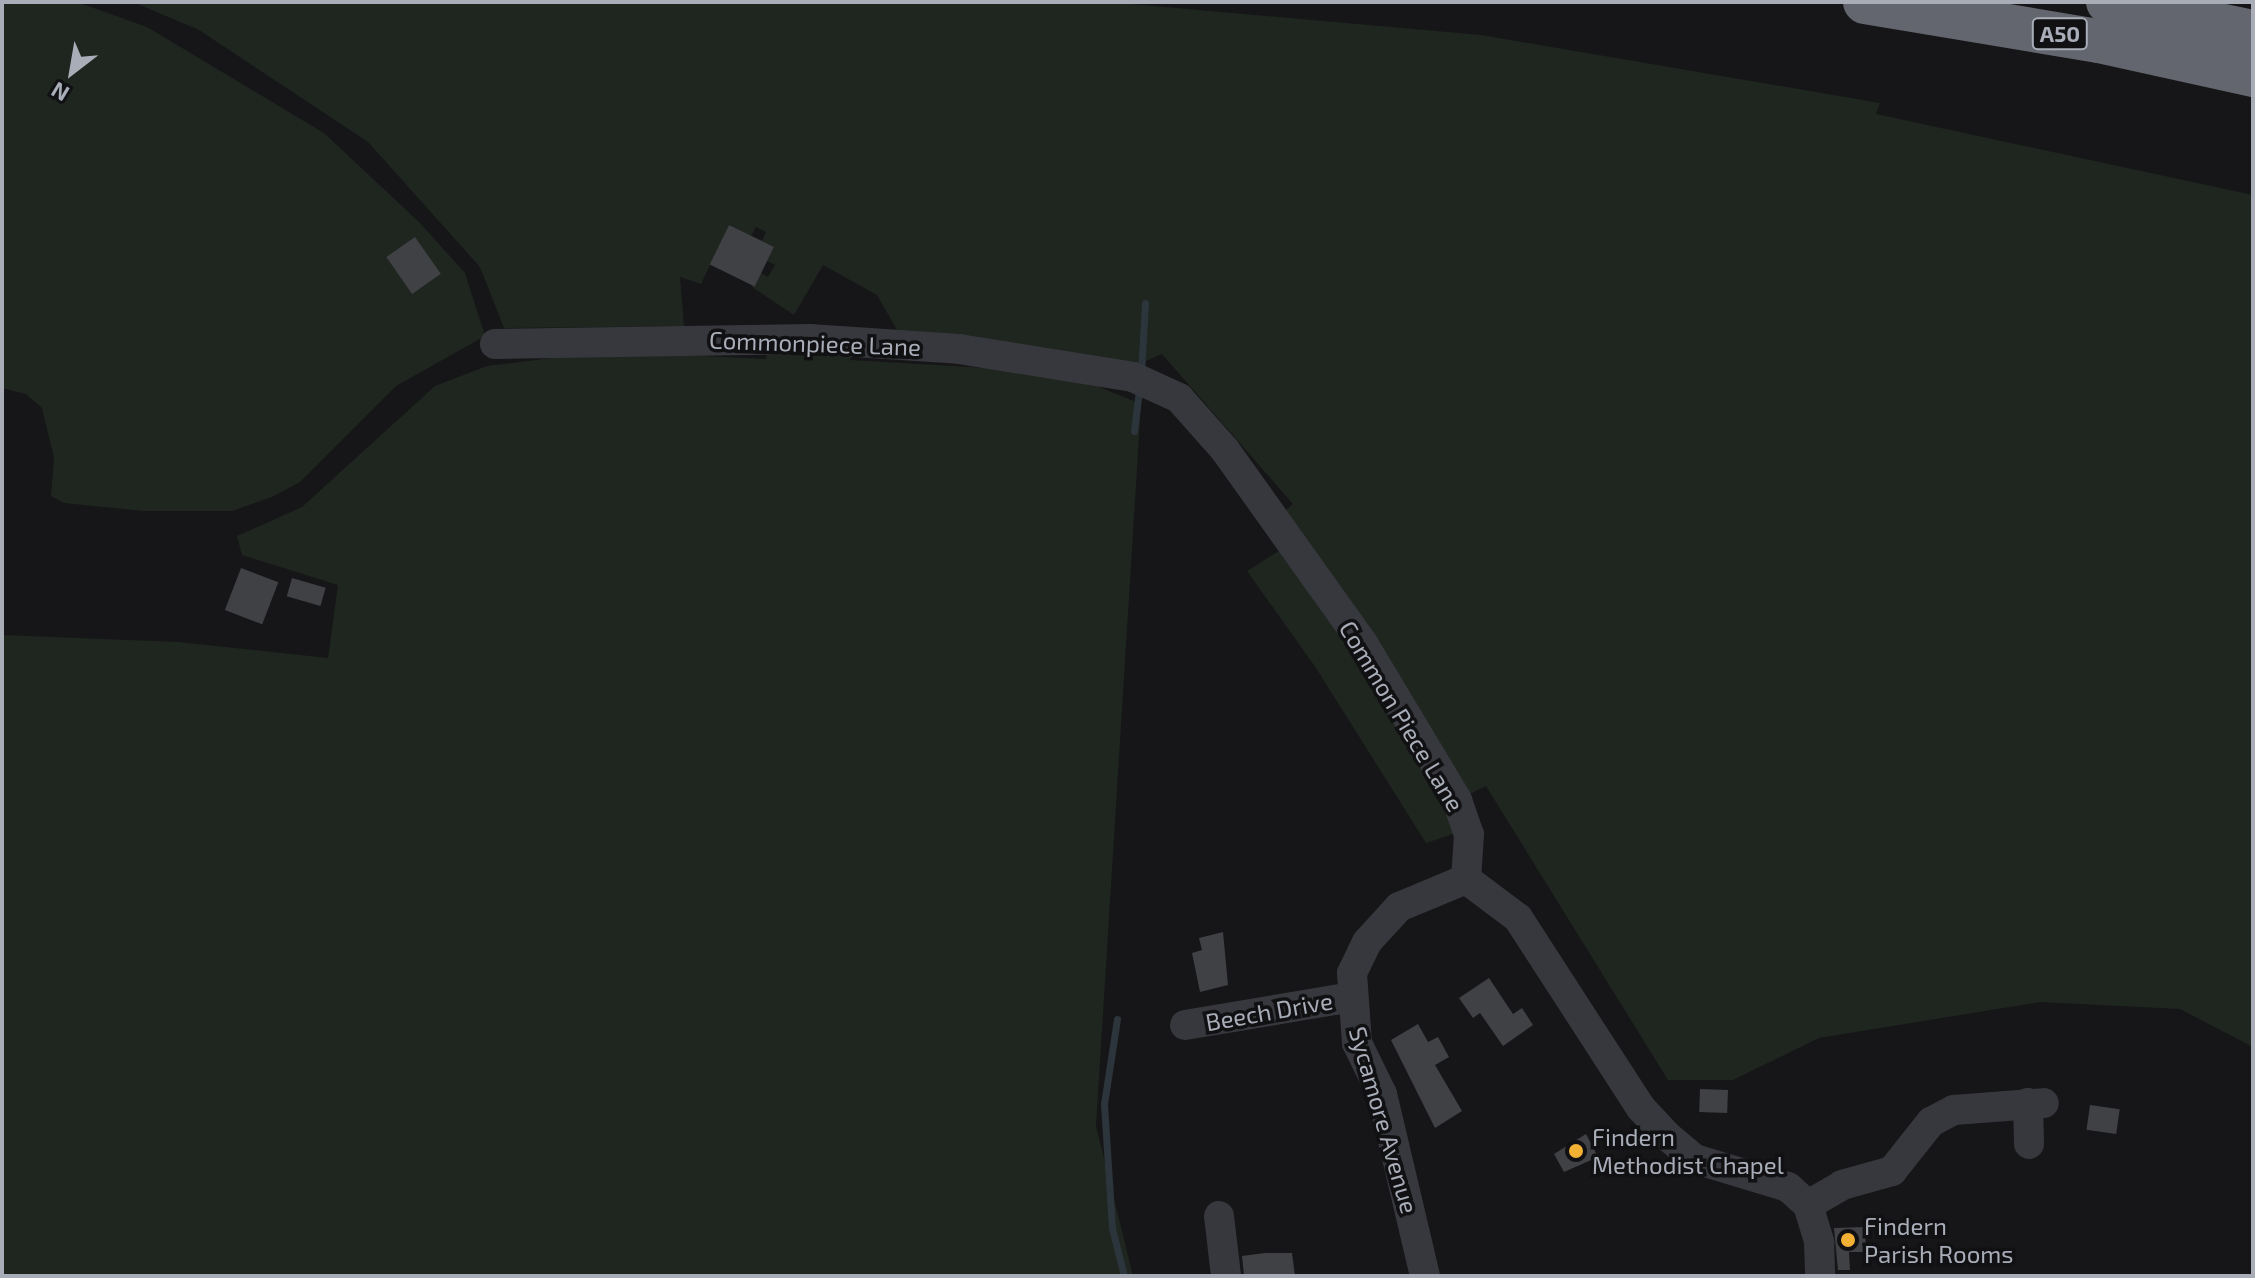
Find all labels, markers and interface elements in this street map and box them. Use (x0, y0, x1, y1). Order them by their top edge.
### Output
road number: A50 (2030, 16, 2090, 52)
north arrow (32, 32, 112, 112)
text: N (46, 77, 73, 108)
street label: Commonpiece Lane (709, 325, 921, 361)
street label: Common Piece Lane (1334, 615, 1470, 817)
street label: Beech Drive (1203, 986, 1335, 1036)
street label: Sycamore Avenue (1344, 1023, 1424, 1217)
place label: Findern Methodist Chapel (1592, 1123, 1784, 1179)
marker: Findern Methodist Chapel (1567, 1142, 1585, 1160)
place label: Findern Parish Rooms (1864, 1212, 2013, 1268)
marker: Findern Parish Rooms (1839, 1231, 1857, 1249)

